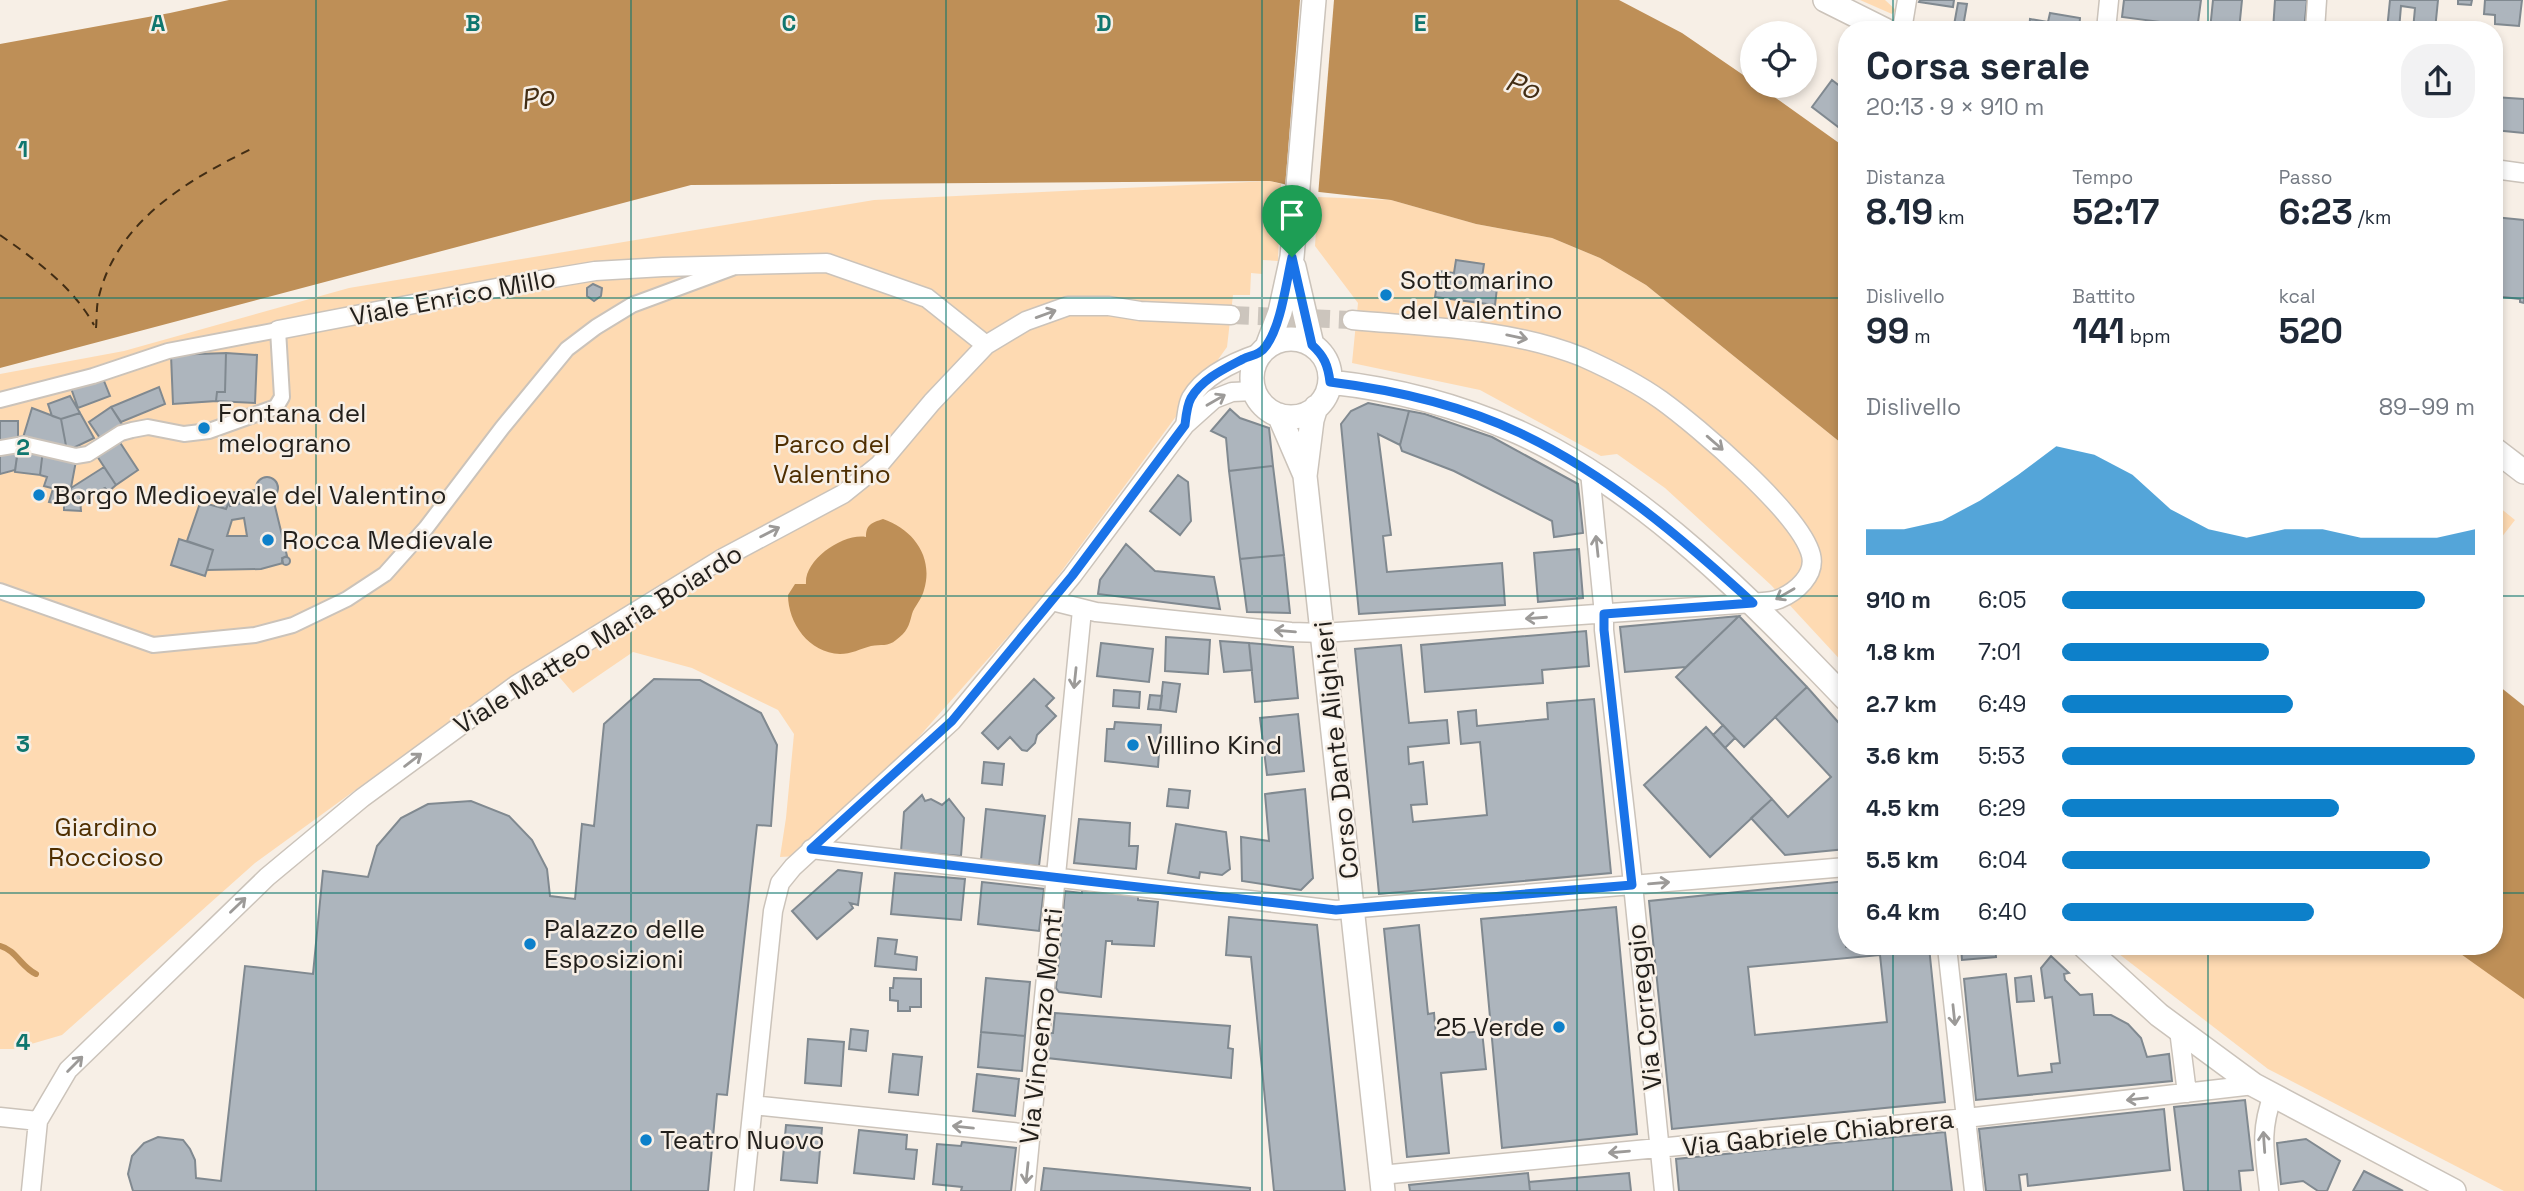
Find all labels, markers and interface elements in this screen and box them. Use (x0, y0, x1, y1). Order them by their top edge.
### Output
text: A (151, 8, 166, 38)
text: B (465, 8, 481, 38)
text: C (782, 8, 796, 38)
text: D (1096, 8, 1112, 38)
text: E (1414, 8, 1426, 38)
map controls (1740, 21, 1817, 98)
button: locate (1740, 21, 1817, 98)
text: Corsa serale (1866, 42, 2090, 90)
button: share (2401, 44, 2475, 118)
water label: Po (1501, 62, 1546, 108)
water label: Po (517, 76, 557, 118)
text: 20:13 · 9 × 910 m (1866, 92, 2044, 122)
text: 1 (18, 134, 28, 164)
text: Distanza (1866, 165, 1945, 190)
text: Tempo (2072, 165, 2133, 190)
text: Passo (2279, 165, 2332, 190)
pin (1262, 185, 1322, 257)
text: 8.19 (1866, 190, 1933, 234)
text: 52:17 (2072, 190, 2159, 234)
text: 6:23 (2279, 190, 2353, 234)
icon: arrive (1273, 196, 1311, 234)
text: km (1933, 205, 1965, 230)
text: /km (2353, 205, 2391, 230)
street label: Viale Enrico Millo (347, 260, 559, 334)
place label: Sottomarino del Valentino (1400, 263, 1563, 327)
text: Dislivello (1866, 284, 1945, 309)
text: Battito (2072, 284, 2135, 309)
text: kcal (2279, 284, 2315, 309)
marker: Sottomarino del Valentino (1378, 287, 1394, 303)
one-way arrow (1034, 306, 1056, 319)
text: 99 (1866, 309, 1909, 353)
text: 141 (2072, 309, 2125, 353)
text: 520 (2279, 309, 2343, 353)
text: m (1909, 324, 1931, 349)
text: bpm (2125, 324, 2171, 349)
one-way arrow (1505, 331, 1528, 345)
text: Dislivello (1866, 392, 1961, 422)
text: 89–99 m (2379, 392, 2475, 422)
one-way arrow (1206, 393, 1226, 407)
place label: Fontana del melograno (218, 396, 366, 460)
marker: Fontana del melograno (196, 420, 212, 436)
park label: Parco del Valentino (773, 427, 891, 491)
text: 2 (16, 432, 30, 462)
one-way arrow (1706, 435, 1723, 452)
place label: Borgo Medioevale del Valentino (53, 478, 447, 512)
marker: Borgo Medioevale del Valentino (31, 487, 47, 503)
place label: Rocca Medievale (282, 523, 493, 557)
one-way arrow (759, 525, 779, 539)
marker: Rocca Medievale (260, 532, 276, 548)
one-way arrow (1591, 535, 1604, 557)
street label: Viale Matteo Maria Boiardo (447, 536, 749, 742)
text: 910 m (1866, 585, 1931, 615)
text: 6:05 (1978, 585, 2026, 615)
one-way arrow (1775, 587, 1795, 601)
one-way arrow (1525, 612, 1548, 625)
street label: Corso Dante Alighieri (1306, 619, 1366, 881)
one-way arrow (1274, 624, 1297, 637)
text: 1.8 km (1866, 637, 1936, 667)
text: 7:01 (1978, 637, 2021, 667)
one-way arrow (1069, 666, 1082, 689)
text: 2.7 km (1866, 689, 1937, 719)
text: 6:49 (1978, 689, 2026, 719)
place label: Villino Kind (1147, 728, 1282, 762)
text: 3 (16, 729, 30, 759)
marker: Villino Kind (1125, 737, 1141, 753)
text: 3.6 km (1866, 741, 1939, 771)
text: 5:53 (1978, 741, 2025, 771)
one-way arrow (403, 753, 422, 767)
text: 4.5 km (1866, 793, 1940, 823)
text: 6:29 (1978, 793, 2026, 823)
park label: Giardino Roccioso (48, 810, 164, 874)
text: 5.5 km (1866, 845, 1939, 875)
text: 6:04 (1978, 845, 2027, 875)
one-way arrow (1647, 876, 1670, 889)
one-way arrow (229, 896, 246, 913)
text: 6.4 km (1866, 897, 1940, 927)
text: 6:40 (1978, 897, 2027, 927)
street label: Via Vincenzo Monti (1012, 906, 1070, 1146)
place label: Palazzo delle Esposizioni (544, 912, 705, 976)
street label: Via Correggio (1618, 922, 1670, 1092)
marker: Palazzo delle Esposizioni (522, 936, 538, 952)
one-way arrow (1948, 1003, 1961, 1025)
place label: 25 Verde (1435, 1010, 1545, 1044)
marker: 25 Verde (1551, 1019, 1567, 1035)
text: 4 (16, 1027, 31, 1057)
one-way arrow (66, 1055, 83, 1072)
one-way arrow (2127, 1092, 2149, 1105)
street label: Via Gabriele Chiabrera (1681, 1102, 1955, 1164)
one-way arrow (952, 1120, 975, 1133)
place label: Teatro Nuovo (660, 1123, 825, 1157)
one-way arrow (2258, 1131, 2271, 1154)
marker: Teatro Nuovo (638, 1132, 654, 1148)
one-way arrow (1608, 1146, 1630, 1159)
one-way arrow (1020, 1161, 1033, 1184)

